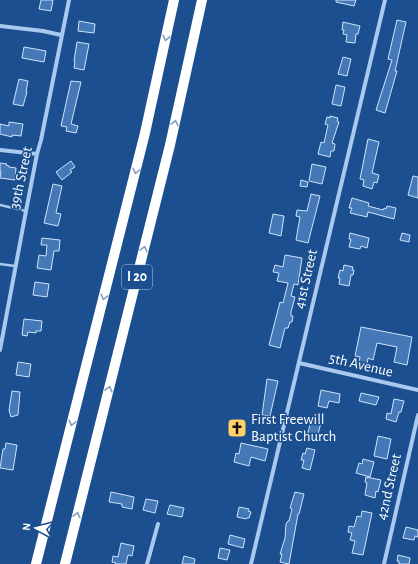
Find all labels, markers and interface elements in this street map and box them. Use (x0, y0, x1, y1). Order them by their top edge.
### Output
one-way arrow (163, 35, 171, 41)
one-way arrow (170, 120, 179, 127)
street label: 39th Street (7, 145, 35, 211)
one-way arrow (132, 167, 140, 174)
one-way arrow (139, 246, 147, 253)
street label: 41st Street (292, 248, 320, 310)
road number: I 20 (122, 265, 152, 289)
one-way arrow (100, 293, 108, 300)
street label: 5th Avenue (328, 350, 394, 380)
one-way arrow (104, 386, 112, 392)
place label: First Freewill Baptist Church (251, 412, 336, 444)
church icon: First Freewill Baptist Church (226, 417, 248, 439)
one-way arrow (68, 419, 77, 426)
street label: 42nd Street (374, 452, 404, 521)
north arrow (16, 508, 56, 548)
one-way arrow (72, 512, 81, 519)
text: N (21, 522, 32, 531)

